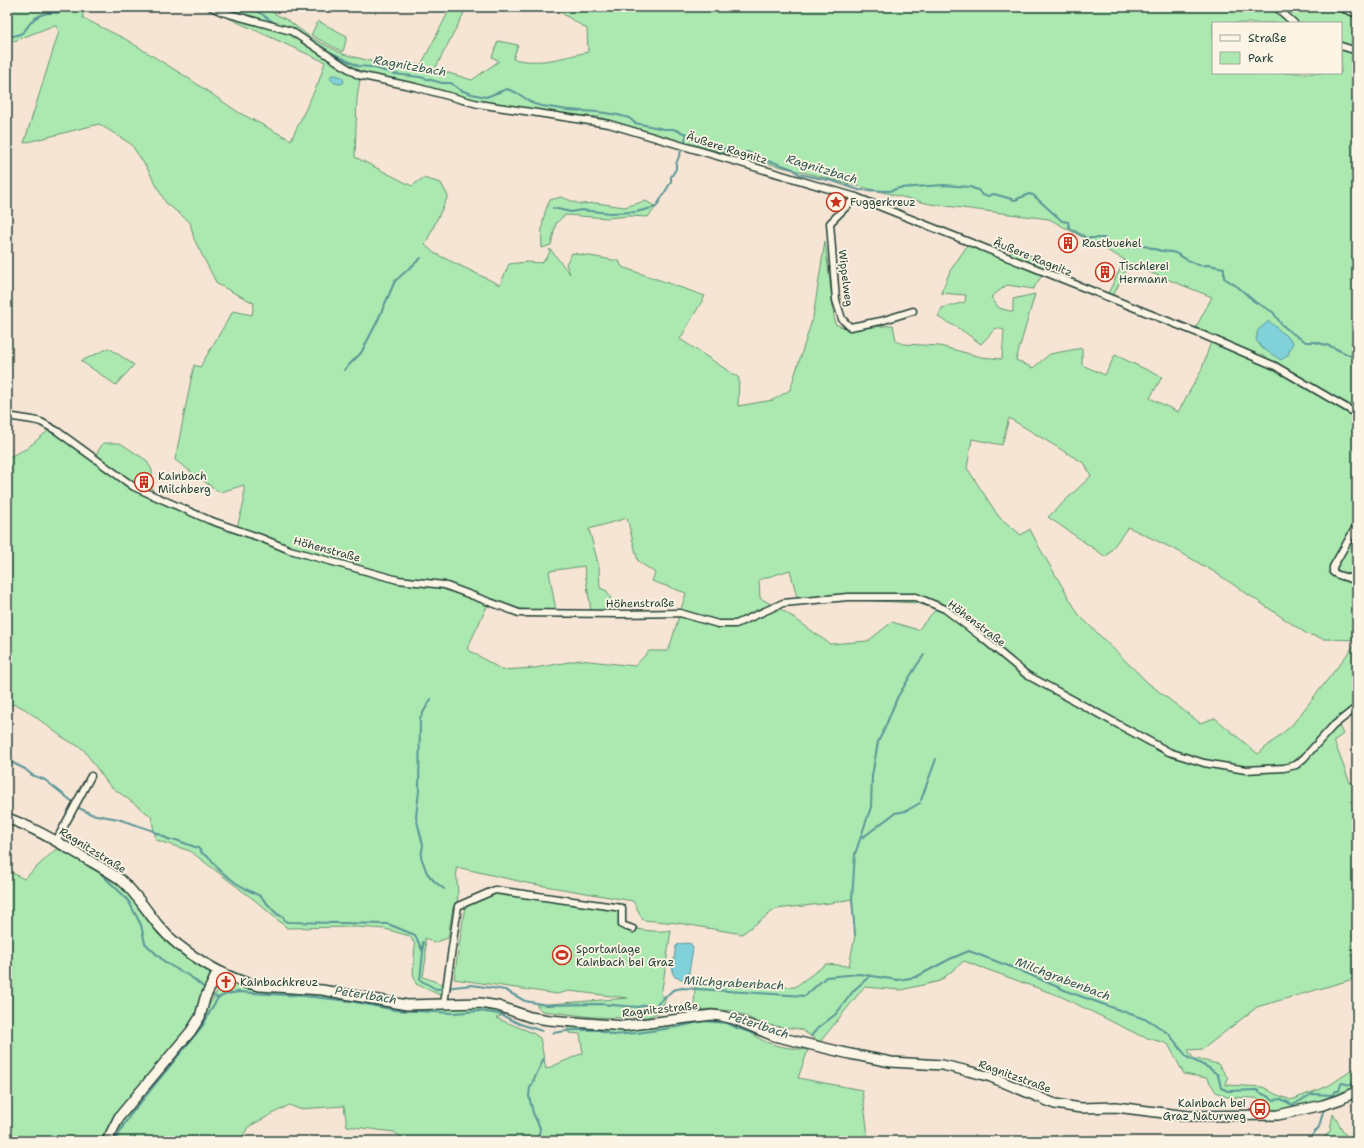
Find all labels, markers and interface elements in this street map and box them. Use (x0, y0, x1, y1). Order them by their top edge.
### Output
legend (1212, 22, 1342, 74)
text: Straße (1248, 30, 1287, 46)
text: Park (1248, 50, 1274, 66)
water label: Ragnitzbach (372, 52, 448, 80)
street label: Äußere Ragnitz (684, 129, 769, 168)
water label: Ragnitzbach (784, 151, 860, 187)
place icon: Fuggerkreuz (825, 191, 847, 213)
place label: Fuggerkreuz (850, 195, 916, 210)
building icon: Rastbuehel (1057, 232, 1079, 254)
street label: Äußere Ragnitz (991, 235, 1075, 280)
place label: Rastbuehel (1082, 236, 1142, 251)
street label: Wippelweg (835, 249, 856, 308)
place label: Tischlerei Hermann (1119, 259, 1169, 287)
building icon: Tischlerei Hermann (1094, 261, 1116, 283)
place label: Kainbach Milchberg (158, 469, 211, 497)
building icon: Kainbach Milchberg (133, 471, 155, 493)
street label: Höhenstraße (292, 533, 362, 566)
street label: Höhenstraße (605, 595, 675, 612)
street label: Höhenstraße (945, 597, 1009, 650)
street label: Ragnitzstraße (56, 824, 129, 877)
place label: Sportanlage Kainbach bei Graz (576, 942, 674, 970)
sports icon: Sportanlage Kainbach bei Graz (551, 944, 573, 966)
water label: Milchgrabenbach (1013, 953, 1113, 1005)
church icon: Kainbachkreuz (215, 971, 237, 993)
water label: Milchgrabenbach (683, 972, 785, 994)
place label: Kainbachkreuz (240, 975, 318, 990)
water label: Peterlbach (334, 982, 398, 1008)
street label: Ragnitzstraße (621, 998, 699, 1021)
water label: Peterlbach (727, 1008, 791, 1042)
street label: Ragnitzstraße (976, 1056, 1053, 1097)
place label: Kainbach bei Graz Naturweg (1163, 1096, 1246, 1124)
bus stop icon: Kainbach bei Graz Naturweg (1249, 1098, 1271, 1120)

